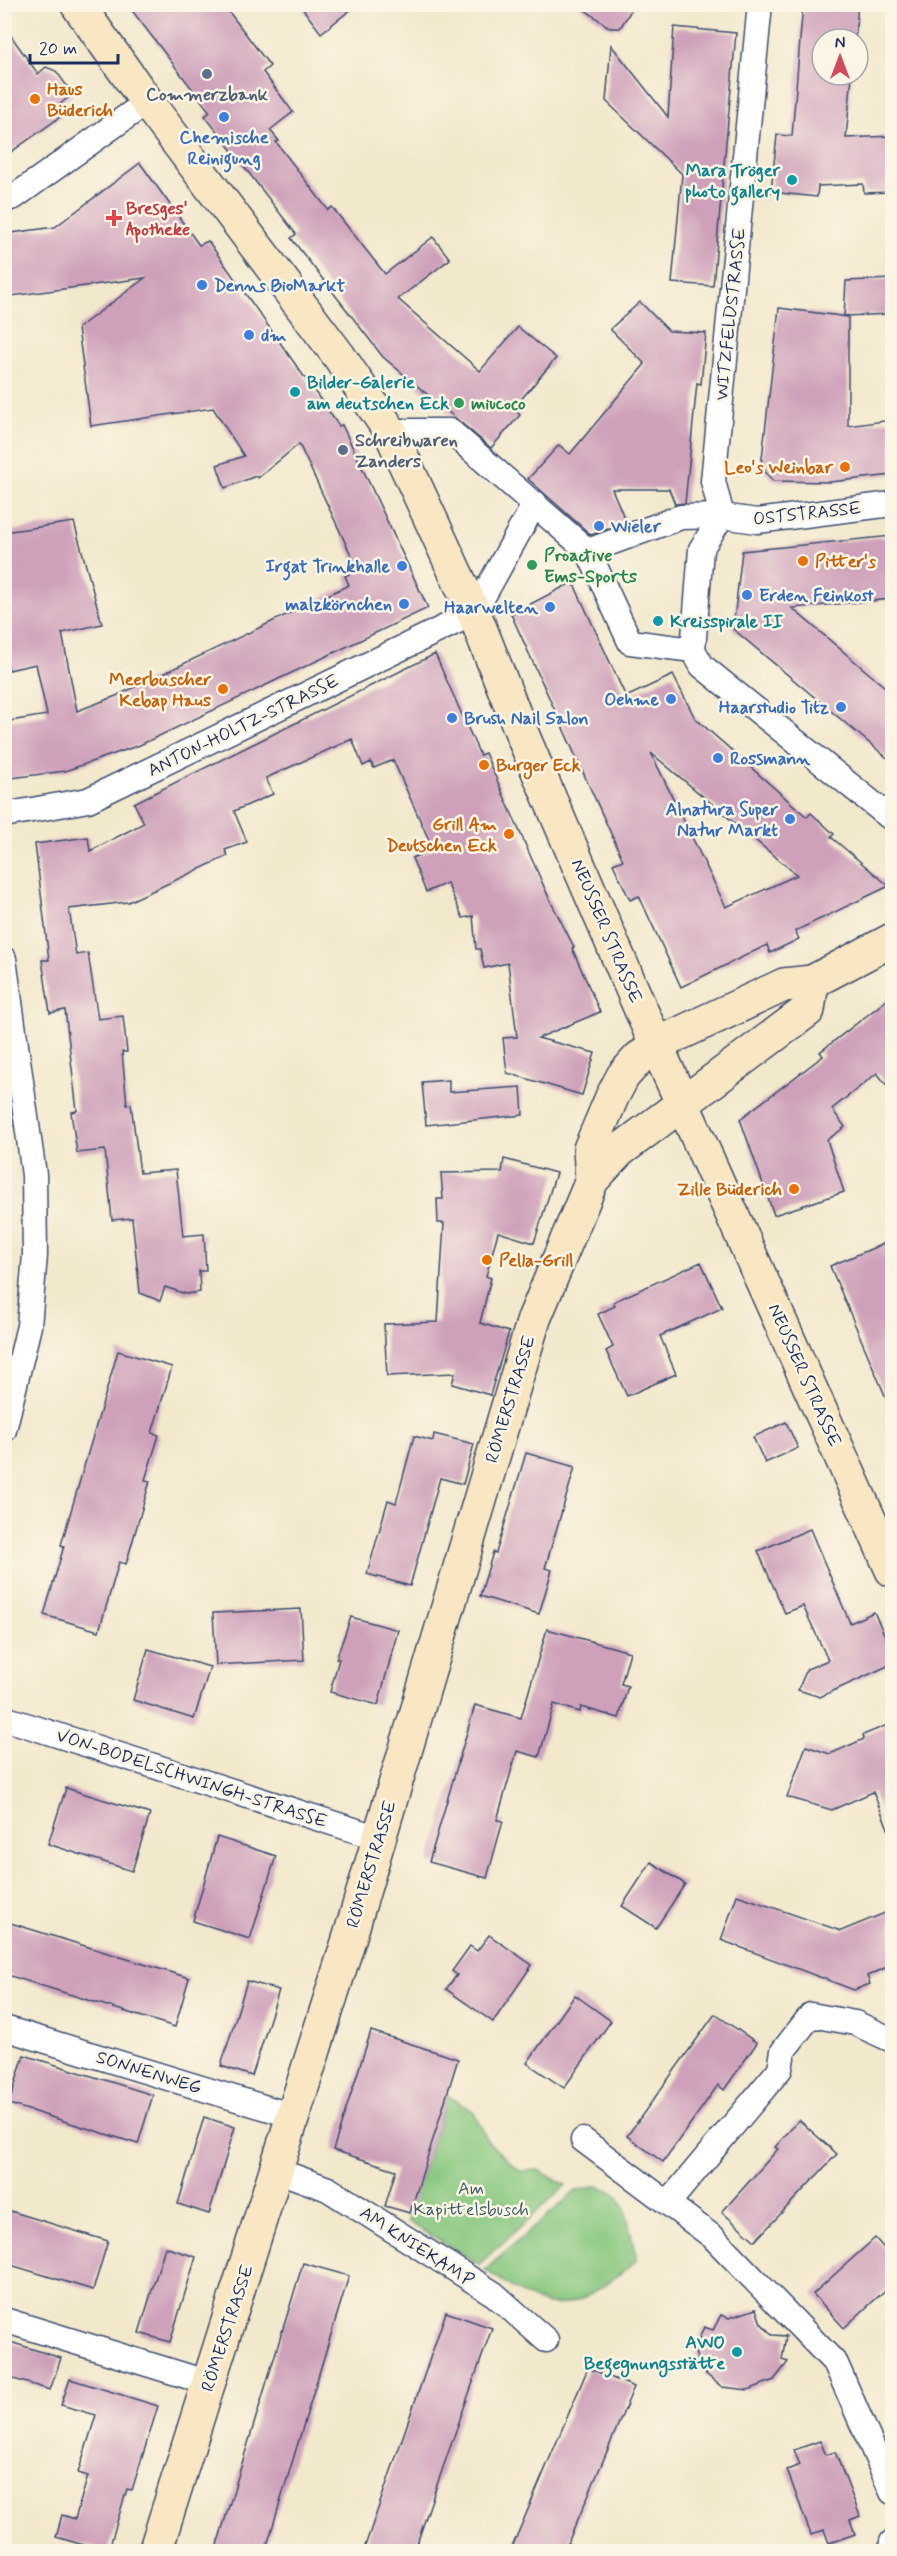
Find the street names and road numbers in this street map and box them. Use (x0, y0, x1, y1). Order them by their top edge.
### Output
street label: WITZFELDSTRASSE (710, 226, 752, 402)
street label: OSTSTRASSE (752, 496, 863, 532)
street label: ANTON-HOLTZ-STRASSE (144, 669, 343, 783)
street label: NEUSSER STRASSE (565, 856, 647, 1007)
street label: NEUSSER STRASSE (762, 1300, 847, 1451)
street label: RÖMERSTRASSE (480, 1332, 542, 1466)
street label: VON-BODELSCHWINGH-STRASSE (53, 1724, 330, 1834)
street label: RÖMERSTRASSE (341, 1797, 403, 1931)
street label: SONNENWEG (93, 2046, 204, 2100)
street label: AM KNIEKAMP (355, 2201, 478, 2293)
street label: RÖMERSTRASSE (196, 2261, 260, 2395)

